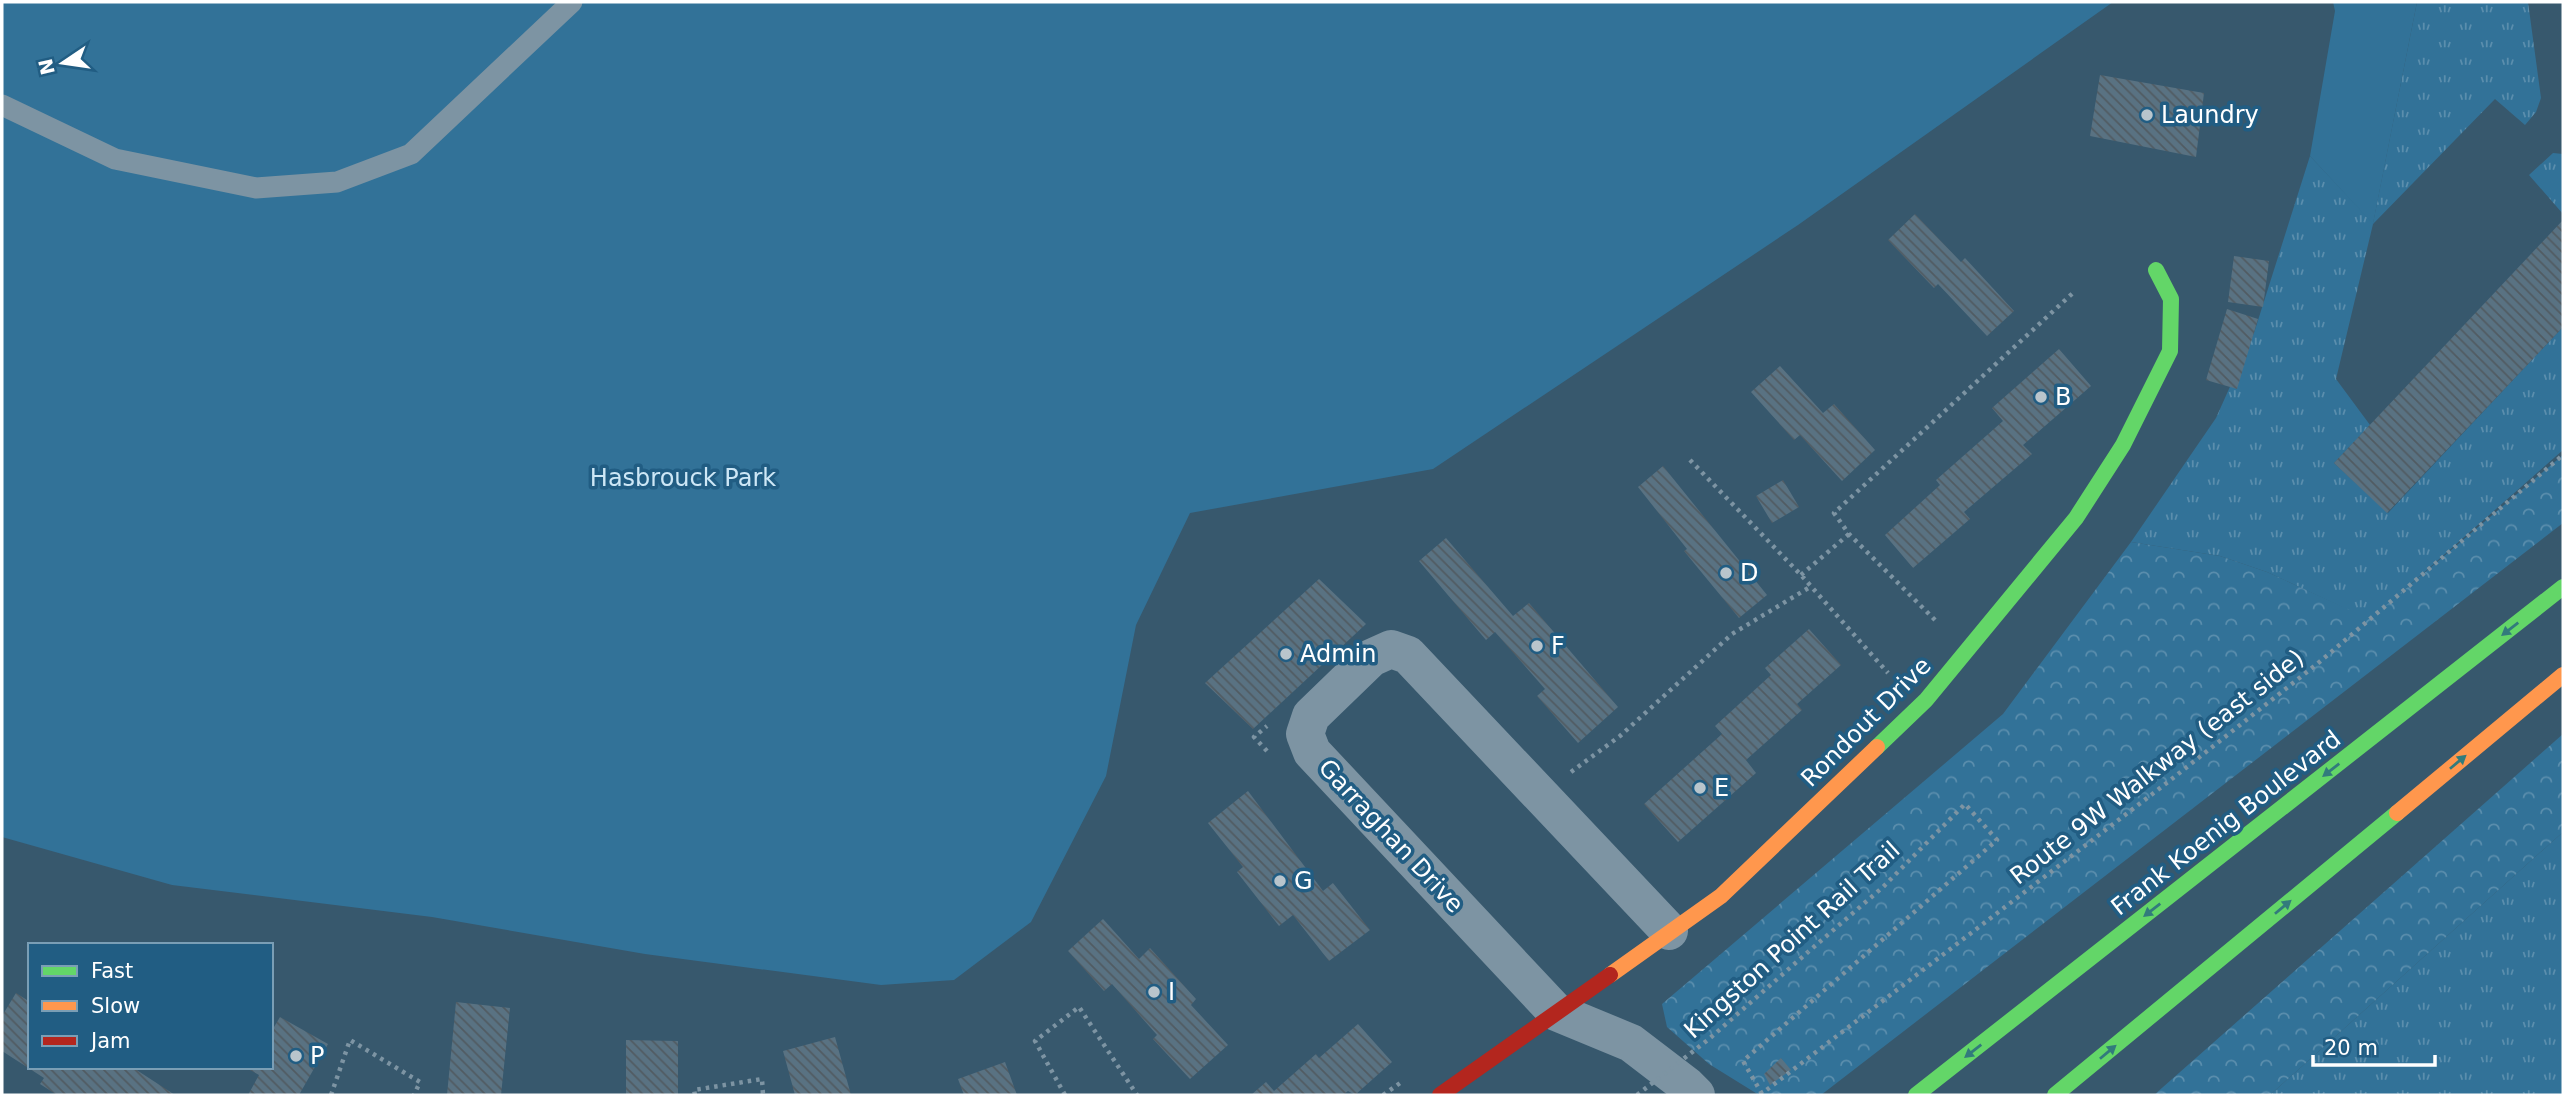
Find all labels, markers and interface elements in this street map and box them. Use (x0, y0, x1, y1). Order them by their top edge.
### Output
north arrow (28, 28, 98, 98)
text: N (34, 57, 59, 77)
place label: Laundry (2161, 101, 2259, 129)
marker: Laundry (2139, 107, 2155, 123)
place label: B (2055, 383, 2071, 411)
marker: B (2033, 389, 2049, 405)
park label: Hasbrouck Park (590, 464, 776, 492)
place label: D (1740, 559, 1758, 587)
marker: D (1718, 565, 1734, 581)
one-way arrow (2501, 622, 2519, 637)
place label: F (1551, 632, 1565, 660)
marker: F (1529, 638, 1545, 654)
place label: Admin (1300, 640, 1377, 668)
street label: Route 9W Walkway (east side) (2005, 644, 2309, 890)
marker: Admin (1278, 646, 1294, 662)
street label: Rondout Drive (1795, 651, 1937, 793)
street label: Frank Koenig Boulevard (2106, 725, 2346, 921)
street label: Garraghan Drive (1313, 754, 1469, 918)
one-way arrow (2449, 754, 2467, 769)
one-way arrow (2322, 762, 2340, 777)
place label: E (1714, 774, 1729, 802)
marker: E (1692, 780, 1708, 796)
street label: Kingston Point Rail Trail (1678, 836, 1906, 1044)
place label: G (1294, 867, 1313, 895)
marker: G (1272, 873, 1288, 889)
one-way arrow (2273, 899, 2291, 914)
one-way arrow (2143, 903, 2161, 918)
legend (28, 943, 273, 1069)
text: Fast (91, 959, 133, 983)
place label: I (1168, 978, 1175, 1006)
marker: I (1146, 984, 1162, 1000)
text: Slow (91, 994, 140, 1018)
scale bar (2313, 1024, 2436, 1068)
text: Jam (89, 1029, 131, 1053)
text: 20 m (2324, 1036, 2378, 1060)
place label: P (310, 1042, 324, 1070)
one-way arrow (1964, 1043, 1982, 1058)
one-way arrow (2099, 1045, 2116, 1060)
marker: P (288, 1048, 304, 1064)

